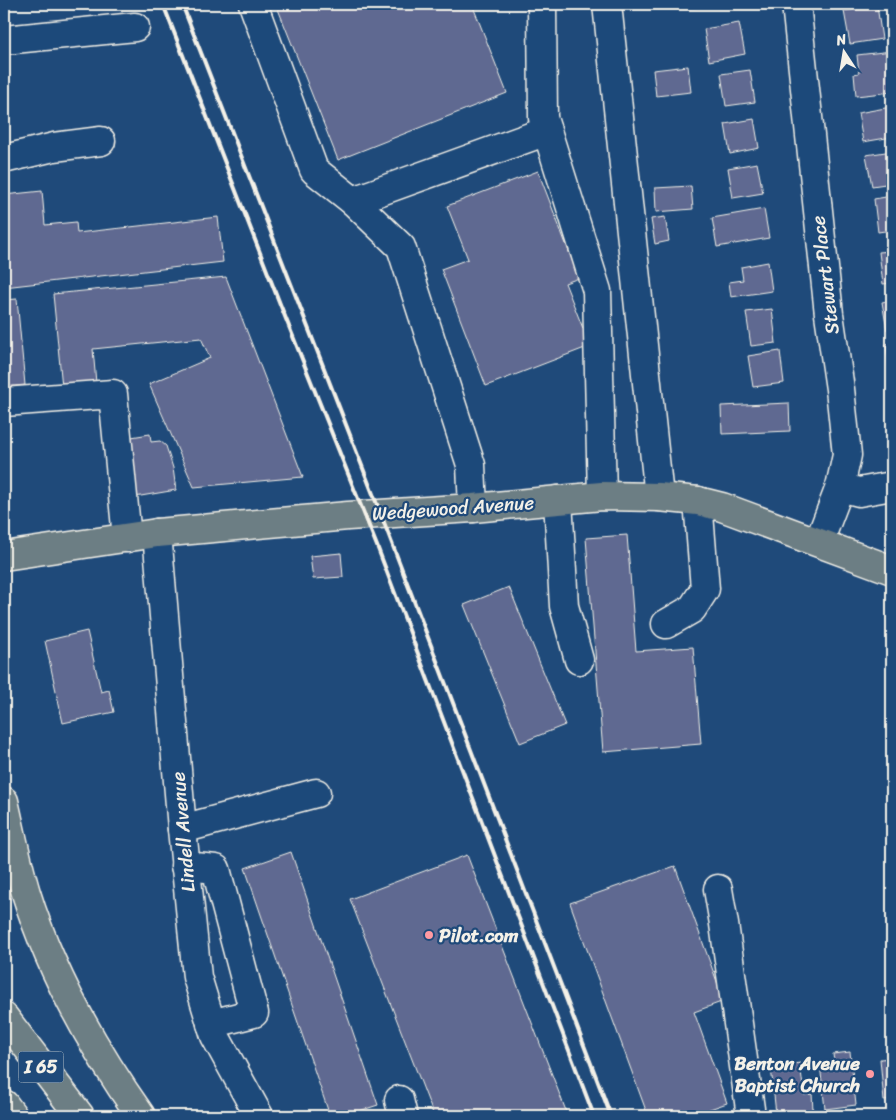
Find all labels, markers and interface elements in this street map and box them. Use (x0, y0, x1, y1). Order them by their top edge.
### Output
text: N (833, 26, 849, 53)
north arrow (818, 28, 868, 78)
street label: Stewart Place (801, 213, 849, 336)
street label: Wedgewood Avenue (371, 486, 535, 530)
street label: Lindell Avenue (161, 770, 205, 893)
place label: Pilot.com (439, 919, 519, 952)
marker: Pilot.com (423, 929, 435, 941)
place label: Benton Avenue Baptist Church (734, 1047, 860, 1102)
road number: I 65 (18, 1052, 64, 1082)
marker: Benton Avenue Baptist Church (864, 1068, 876, 1080)

